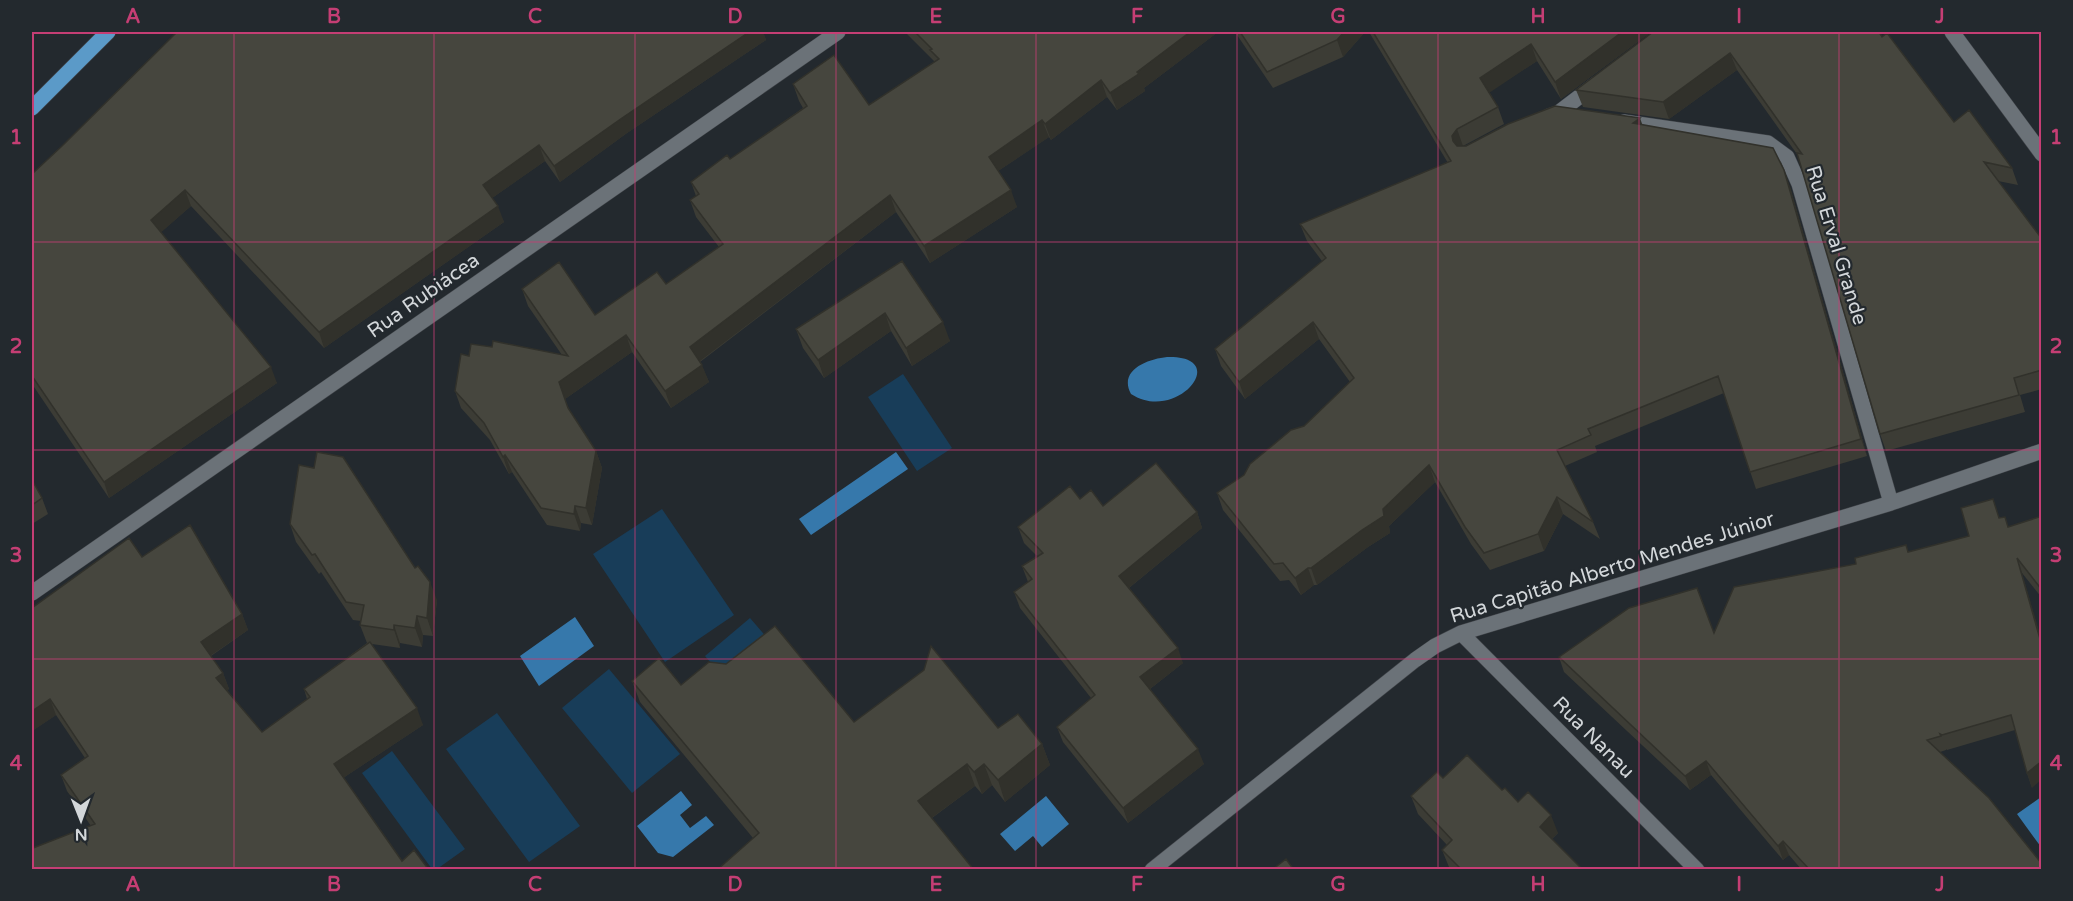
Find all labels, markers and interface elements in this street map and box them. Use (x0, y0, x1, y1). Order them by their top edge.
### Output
text: A (126, 5, 141, 29)
text: B (327, 5, 341, 29)
text: C (528, 5, 542, 29)
text: D (727, 5, 743, 29)
text: E (930, 5, 943, 29)
text: F (1131, 5, 1143, 29)
text: G (1330, 5, 1346, 29)
text: H (1530, 5, 1546, 29)
text: I (1736, 5, 1742, 29)
text: J (1934, 5, 1945, 29)
text: 1 (10, 126, 22, 150)
text: 1 (2050, 126, 2062, 150)
street label: Rua Erval Grande (1800, 163, 1872, 328)
street label: Rua Rubiácea (363, 248, 484, 343)
text: 2 (10, 335, 22, 359)
text: 2 (2050, 335, 2062, 359)
street label: Rua Capitão Alberto Mendes Júnior (1447, 507, 1778, 629)
text: 3 (10, 544, 22, 568)
text: 3 (2050, 544, 2062, 568)
street label: Rua Nanau (1547, 692, 1639, 784)
text: 4 (10, 752, 23, 776)
text: 4 (2050, 752, 2063, 776)
north arrow (51, 790, 111, 850)
text: N (75, 824, 88, 844)
text: A (126, 873, 141, 897)
text: B (327, 873, 341, 897)
text: C (528, 873, 542, 897)
text: D (727, 873, 743, 897)
text: E (930, 873, 943, 897)
text: F (1131, 873, 1143, 897)
text: G (1330, 873, 1346, 897)
text: H (1530, 873, 1546, 897)
text: I (1736, 873, 1742, 897)
text: J (1934, 873, 1945, 897)

